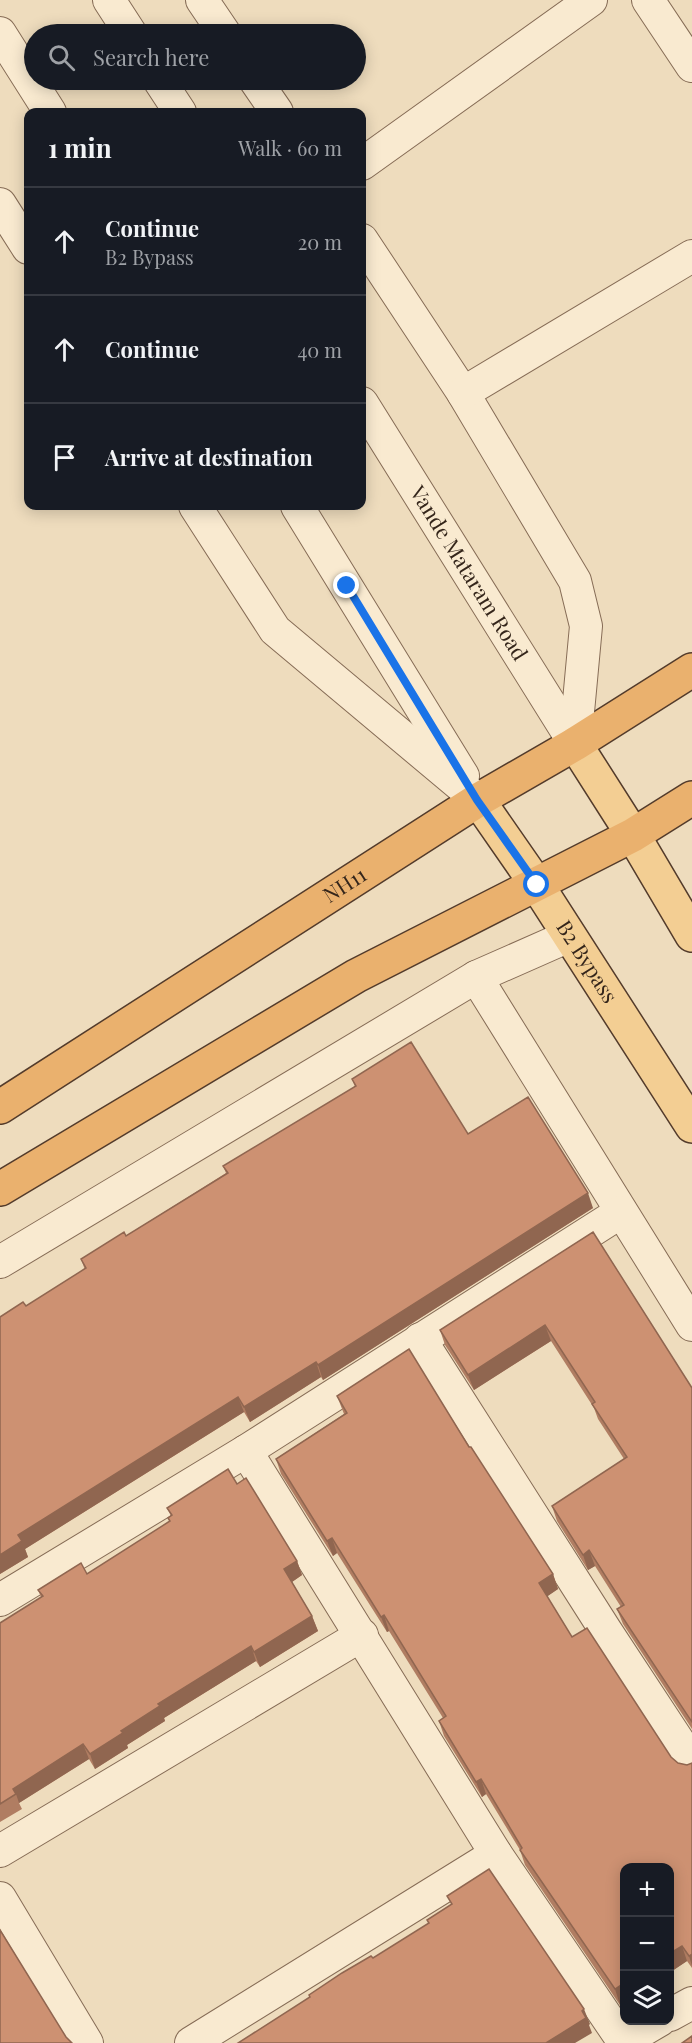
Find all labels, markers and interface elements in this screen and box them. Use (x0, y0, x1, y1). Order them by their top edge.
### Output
search box (24, 24, 366, 90)
icon: search (45, 41, 78, 74)
text: Search here (93, 42, 209, 72)
text: 1 min (48, 130, 112, 165)
text: Walk · 60 m (238, 134, 342, 161)
text: Continue (105, 213, 199, 243)
icon: ahead (48, 225, 81, 258)
text: 20 m (298, 228, 342, 255)
text: B2 Bypass (105, 243, 194, 270)
icon: ahead (48, 333, 81, 366)
text: Continue (105, 334, 199, 364)
text: 40 m (297, 336, 342, 363)
icon: arrive (48, 441, 81, 474)
text: Arrive at destination (105, 442, 313, 472)
street label: Vande Mataram Road (405, 479, 535, 665)
route end (333, 572, 359, 598)
street label: NH11 (317, 859, 371, 908)
route start (523, 871, 549, 897)
street label: B2 Bypass (551, 914, 625, 1008)
map controls (620, 1863, 674, 2025)
button: + (620, 1863, 674, 1917)
button: − (620, 1917, 674, 1971)
button: layers (620, 1971, 674, 2025)

